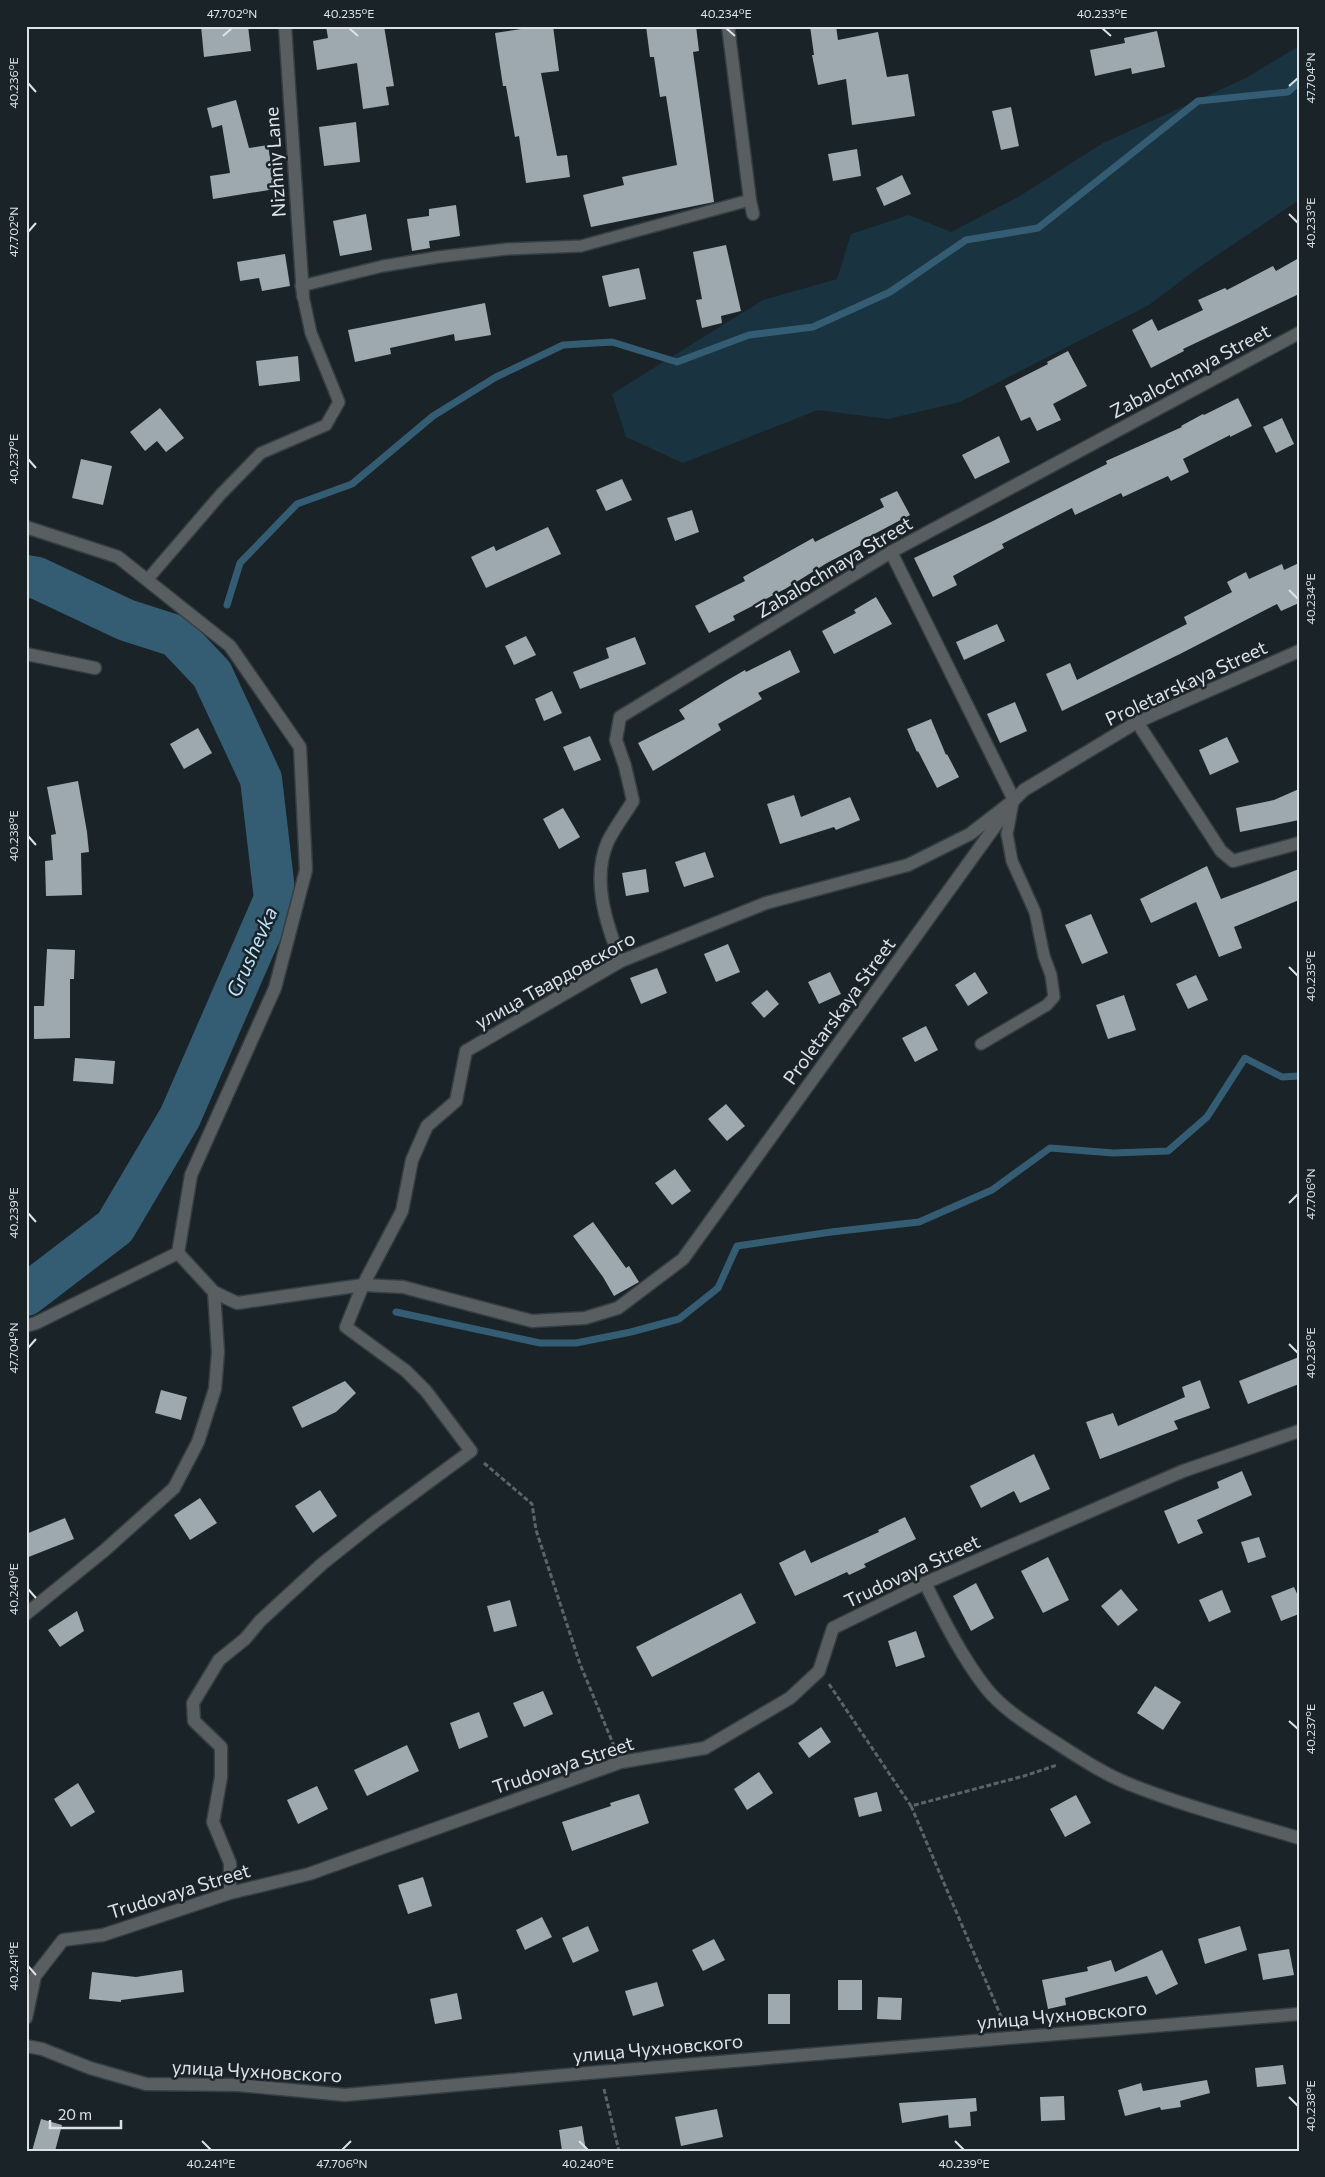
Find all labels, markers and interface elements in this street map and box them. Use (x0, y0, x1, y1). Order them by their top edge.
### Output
text: 47.702°N (207, 6, 257, 20)
text: 40.235°E (324, 6, 374, 20)
text: 40.234°E (700, 6, 752, 20)
text: 40.233°E (1077, 6, 1127, 20)
text: 47.704°N (1303, 52, 1317, 104)
text: 40.236°E (6, 57, 20, 109)
street label: Nizhniy Lane (259, 106, 290, 218)
text: 40.233°E (1303, 198, 1317, 248)
text: 47.702°N (6, 207, 20, 257)
street label: Zabalochnaya Street (1106, 319, 1274, 422)
text: 40.237°E (6, 434, 20, 484)
street label: Zabalochnaya Street (752, 511, 916, 622)
text: 40.234°E (1303, 573, 1317, 625)
street label: Proletarskaya Street (1101, 635, 1271, 730)
text: 40.238°E (6, 810, 20, 862)
water label: Grushevka (221, 903, 282, 1000)
street label: улица Твардовского (471, 926, 639, 1033)
street label: Proletarskaya Street (778, 933, 900, 1089)
text: 40.235°E (1303, 951, 1317, 1001)
text: 47.706°N (1303, 1168, 1317, 1220)
text: 40.239°E (6, 1187, 20, 1239)
text: 47.704°N (6, 1322, 20, 1374)
text: 40.236°E (1303, 1327, 1317, 1379)
street label: Trudovaya Street (840, 1529, 983, 1612)
text: 40.240°E (6, 1563, 20, 1615)
text: 40.237°E (1303, 1704, 1317, 1754)
street label: Trudovaya Street (489, 1731, 636, 1798)
street label: Trudovaya Street (105, 1858, 253, 1923)
text: 40.241°E (6, 1942, 20, 1990)
street label: улица Чухновского (976, 1996, 1148, 2033)
street label: улица Чухновского (572, 2029, 744, 2066)
street label: улица Чухновского (171, 2055, 343, 2086)
text: 40.238°E (1303, 2080, 1317, 2132)
scale bar (50, 2097, 121, 2129)
text: 20 m (58, 2105, 92, 2123)
text: 40.241°E (187, 2156, 235, 2170)
text: 47.706°N (316, 2156, 368, 2170)
text: 40.240°E (562, 2156, 614, 2170)
text: 40.239°E (938, 2156, 990, 2170)

